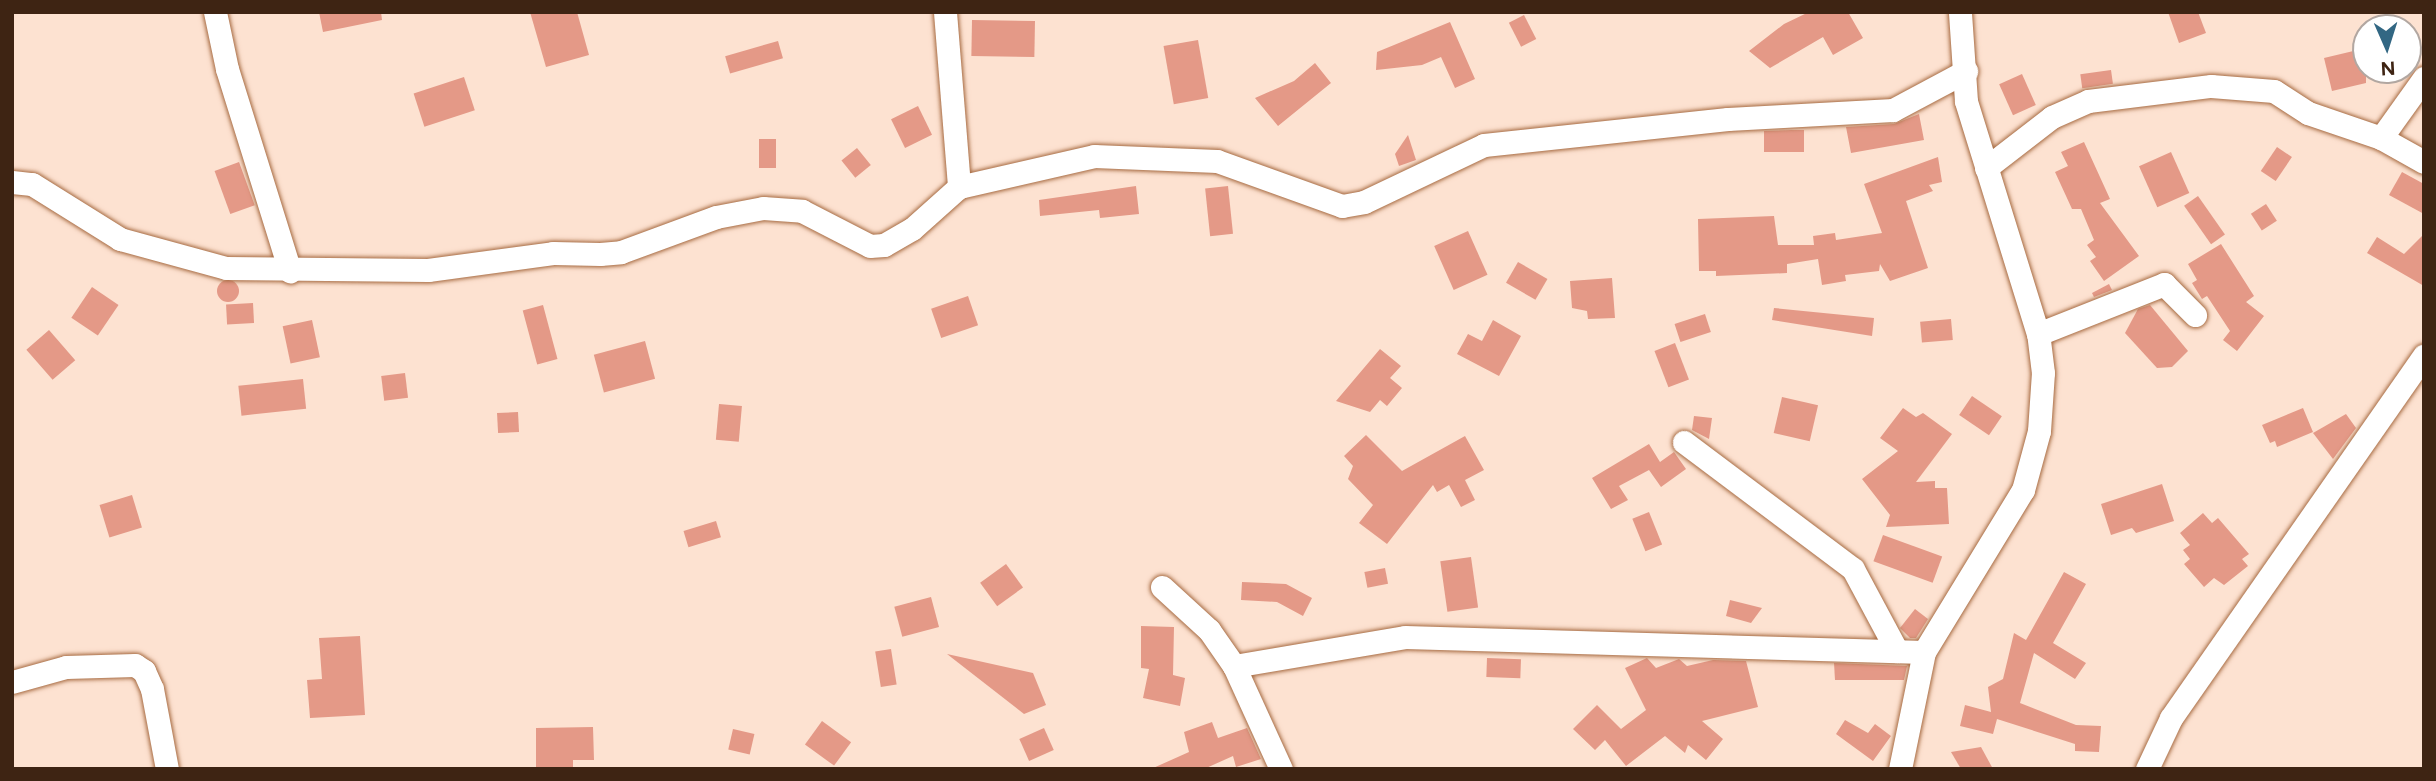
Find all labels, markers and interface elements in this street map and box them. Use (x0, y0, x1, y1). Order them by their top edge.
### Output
north arrow (2352, 14, 2422, 84)
text: N (2380, 57, 2396, 80)

